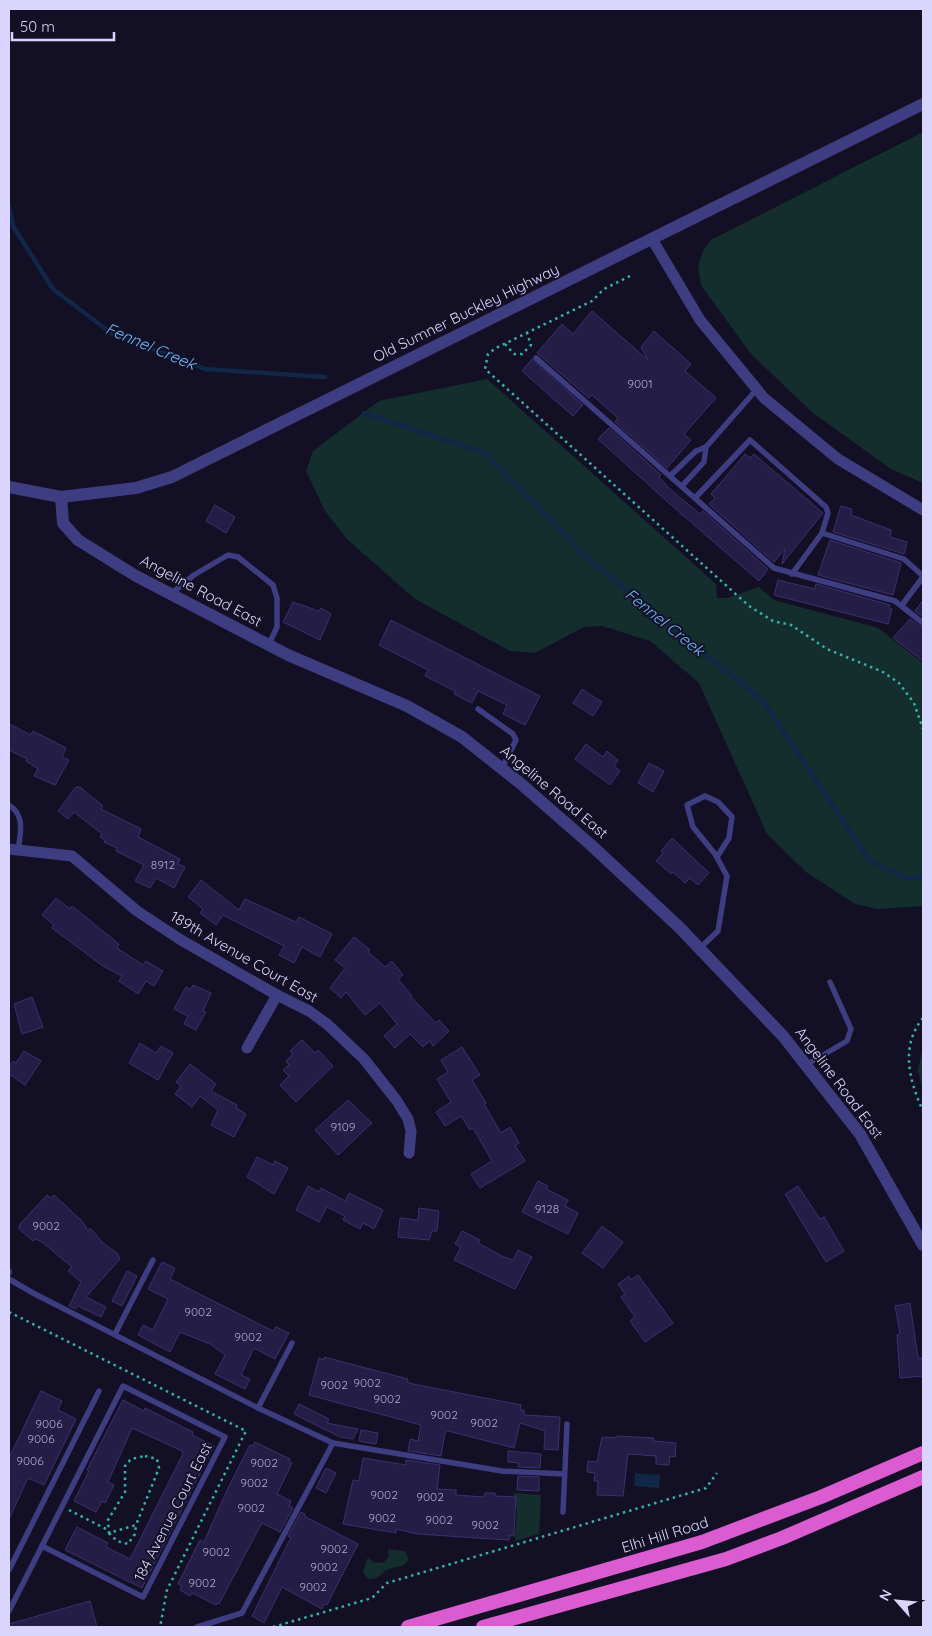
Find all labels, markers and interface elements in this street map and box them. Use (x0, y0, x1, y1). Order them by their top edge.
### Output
scale bar (12, 10, 115, 42)
text: 50 m (20, 17, 55, 36)
street label: Old Sumner Buckley Highway (370, 259, 562, 366)
water label: Fennel Creek (103, 318, 201, 375)
house number: 9001 (627, 376, 653, 391)
street label: Angeline Road East (137, 551, 265, 631)
water label: Fennel Creek (621, 584, 710, 661)
street label: Angeline Road East (497, 741, 612, 842)
house number: 8912 (151, 857, 176, 872)
street label: 189th Avenue Court East (167, 907, 321, 1007)
street label: Angeline Road East (791, 1023, 888, 1142)
house number: 9109 (330, 1119, 356, 1134)
house number: 9128 (535, 1201, 559, 1216)
house number: 9002 (32, 1218, 60, 1233)
house number: 9002 (184, 1304, 212, 1319)
house number: 9002 (234, 1329, 262, 1344)
house number: 9002 (353, 1375, 381, 1390)
house number: 9002 (320, 1377, 348, 1392)
house number: 9002 (373, 1391, 401, 1406)
house number: 9002 (430, 1407, 458, 1422)
house number: 9002 (470, 1415, 498, 1430)
house number: 9006 (35, 1416, 63, 1431)
house number: 9006 (27, 1431, 55, 1446)
street label: 184 Avenue Court East (129, 1439, 216, 1584)
house number: 9006 (16, 1453, 44, 1468)
house number: 9002 (250, 1455, 278, 1470)
house number: 9002 (240, 1475, 268, 1490)
house number: 9002 (370, 1487, 398, 1502)
house number: 9002 (416, 1489, 444, 1504)
house number: 9002 (237, 1500, 265, 1515)
house number: 9002 (368, 1510, 396, 1525)
house number: 9002 (425, 1512, 453, 1527)
street label: Elhi Hill Road (619, 1512, 711, 1557)
house number: 9002 (471, 1517, 499, 1532)
house number: 9002 (320, 1541, 348, 1556)
house number: 9002 (202, 1544, 230, 1559)
house number: 9002 (310, 1559, 338, 1574)
house number: 9002 (188, 1575, 216, 1590)
north arrow (872, 1576, 922, 1626)
house number: 9002 (299, 1579, 327, 1594)
text: N (875, 1586, 896, 1604)

